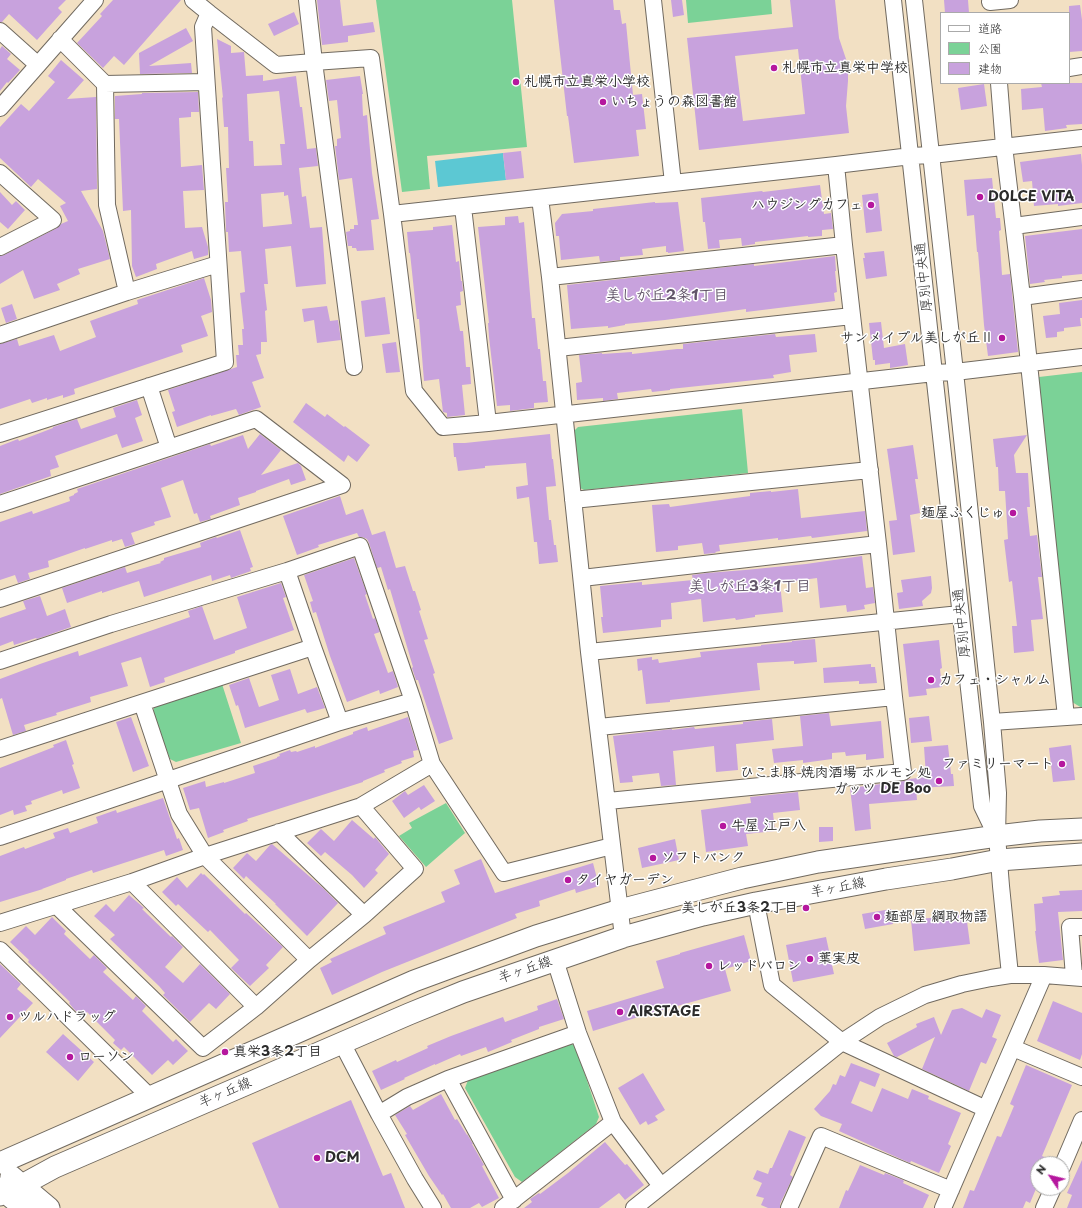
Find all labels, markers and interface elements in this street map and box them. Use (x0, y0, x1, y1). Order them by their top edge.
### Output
legend (940, 12, 1070, 84)
text: 道路 (978, 19, 1002, 37)
text: 公園 (978, 39, 1002, 57)
text: 建物 (978, 59, 1002, 77)
place label: 札幌市立真栄中学校 (782, 60, 908, 76)
marker: 札幌市立真栄中学校 (769, 63, 779, 73)
place label: 札幌市立真栄小学校 (524, 74, 650, 90)
marker: 札幌市立真栄小学校 (511, 77, 521, 87)
place label: いちょうの森図書館 (611, 94, 737, 110)
marker: いちょうの森図書館 (598, 97, 608, 107)
place label: DOLCE VITA (988, 189, 1074, 205)
marker: DOLCE VITA (975, 192, 985, 202)
place label: ハウジングカフェ (751, 197, 863, 213)
marker: ハウジングカフェ (866, 200, 876, 210)
street label: 厚別中央通 (912, 241, 936, 313)
district label: 美しが丘2条1丁目 (606, 287, 728, 305)
place label: サンメイプル美しが丘Ⅱ (840, 330, 994, 346)
marker: サンメイプル美しが丘Ⅱ (997, 333, 1007, 343)
place label: 麺屋ふくじゅ (921, 505, 1005, 521)
marker: 麺屋ふくじゅ (1008, 508, 1018, 518)
district label: 美しが丘3条1丁目 (689, 578, 811, 596)
street label: 厚別中央通 (950, 587, 974, 659)
place label: カフェ・シャルム (939, 672, 1051, 688)
marker: カフェ・シャルム (926, 675, 936, 685)
place label: ファミリーマート (942, 756, 1054, 772)
marker: ファミリーマート (1057, 759, 1067, 769)
place label: ひこま豚 焼肉酒場 ホルモン処 ガッツ DE Boo (740, 765, 931, 798)
marker: ひこま豚 焼肉酒場 ホルモン処 ガッツ DE Boo (934, 776, 944, 786)
place label: 牛屋 江戸八 (731, 818, 805, 834)
marker: 牛屋 江戸八 (718, 821, 728, 831)
place label: ソフトバンク (661, 850, 745, 866)
marker: ソフトバンク (648, 853, 658, 863)
place label: タイヤガーデン (576, 872, 674, 888)
street label: 羊ヶ丘線 (809, 874, 867, 902)
marker: タイヤガーデン (563, 875, 573, 885)
place label: 美しが丘3条2丁目 (681, 900, 798, 916)
marker: 美しが丘3条2丁目 (801, 903, 811, 913)
place label: 麺部屋 綱取物語 (885, 909, 987, 925)
marker: 麺部屋 綱取物語 (872, 912, 882, 922)
place label: 葉実皮 (818, 951, 860, 967)
street label: 羊ヶ丘線 (496, 953, 554, 987)
marker: 葉実皮 (805, 954, 815, 964)
place label: レッドバロン (717, 958, 801, 974)
marker: レッドバロン (704, 961, 714, 971)
place label: AIRSTAGE (628, 1004, 700, 1020)
marker: AIRSTAGE (615, 1007, 625, 1017)
place label: ツルハドラッグ (18, 1009, 116, 1025)
marker: ツルハドラッグ (5, 1012, 15, 1022)
place label: 真栄3条2丁目 (233, 1044, 322, 1060)
marker: 真栄3条2丁目 (220, 1047, 230, 1057)
place label: ローソン (78, 1049, 134, 1065)
marker: ローソン (65, 1052, 75, 1062)
street label: 羊ヶ丘線 (196, 1074, 254, 1112)
place label: DCM (325, 1150, 360, 1166)
marker: DCM (312, 1153, 322, 1163)
north arrow (1030, 1156, 1070, 1196)
text: N (1031, 1161, 1050, 1178)

